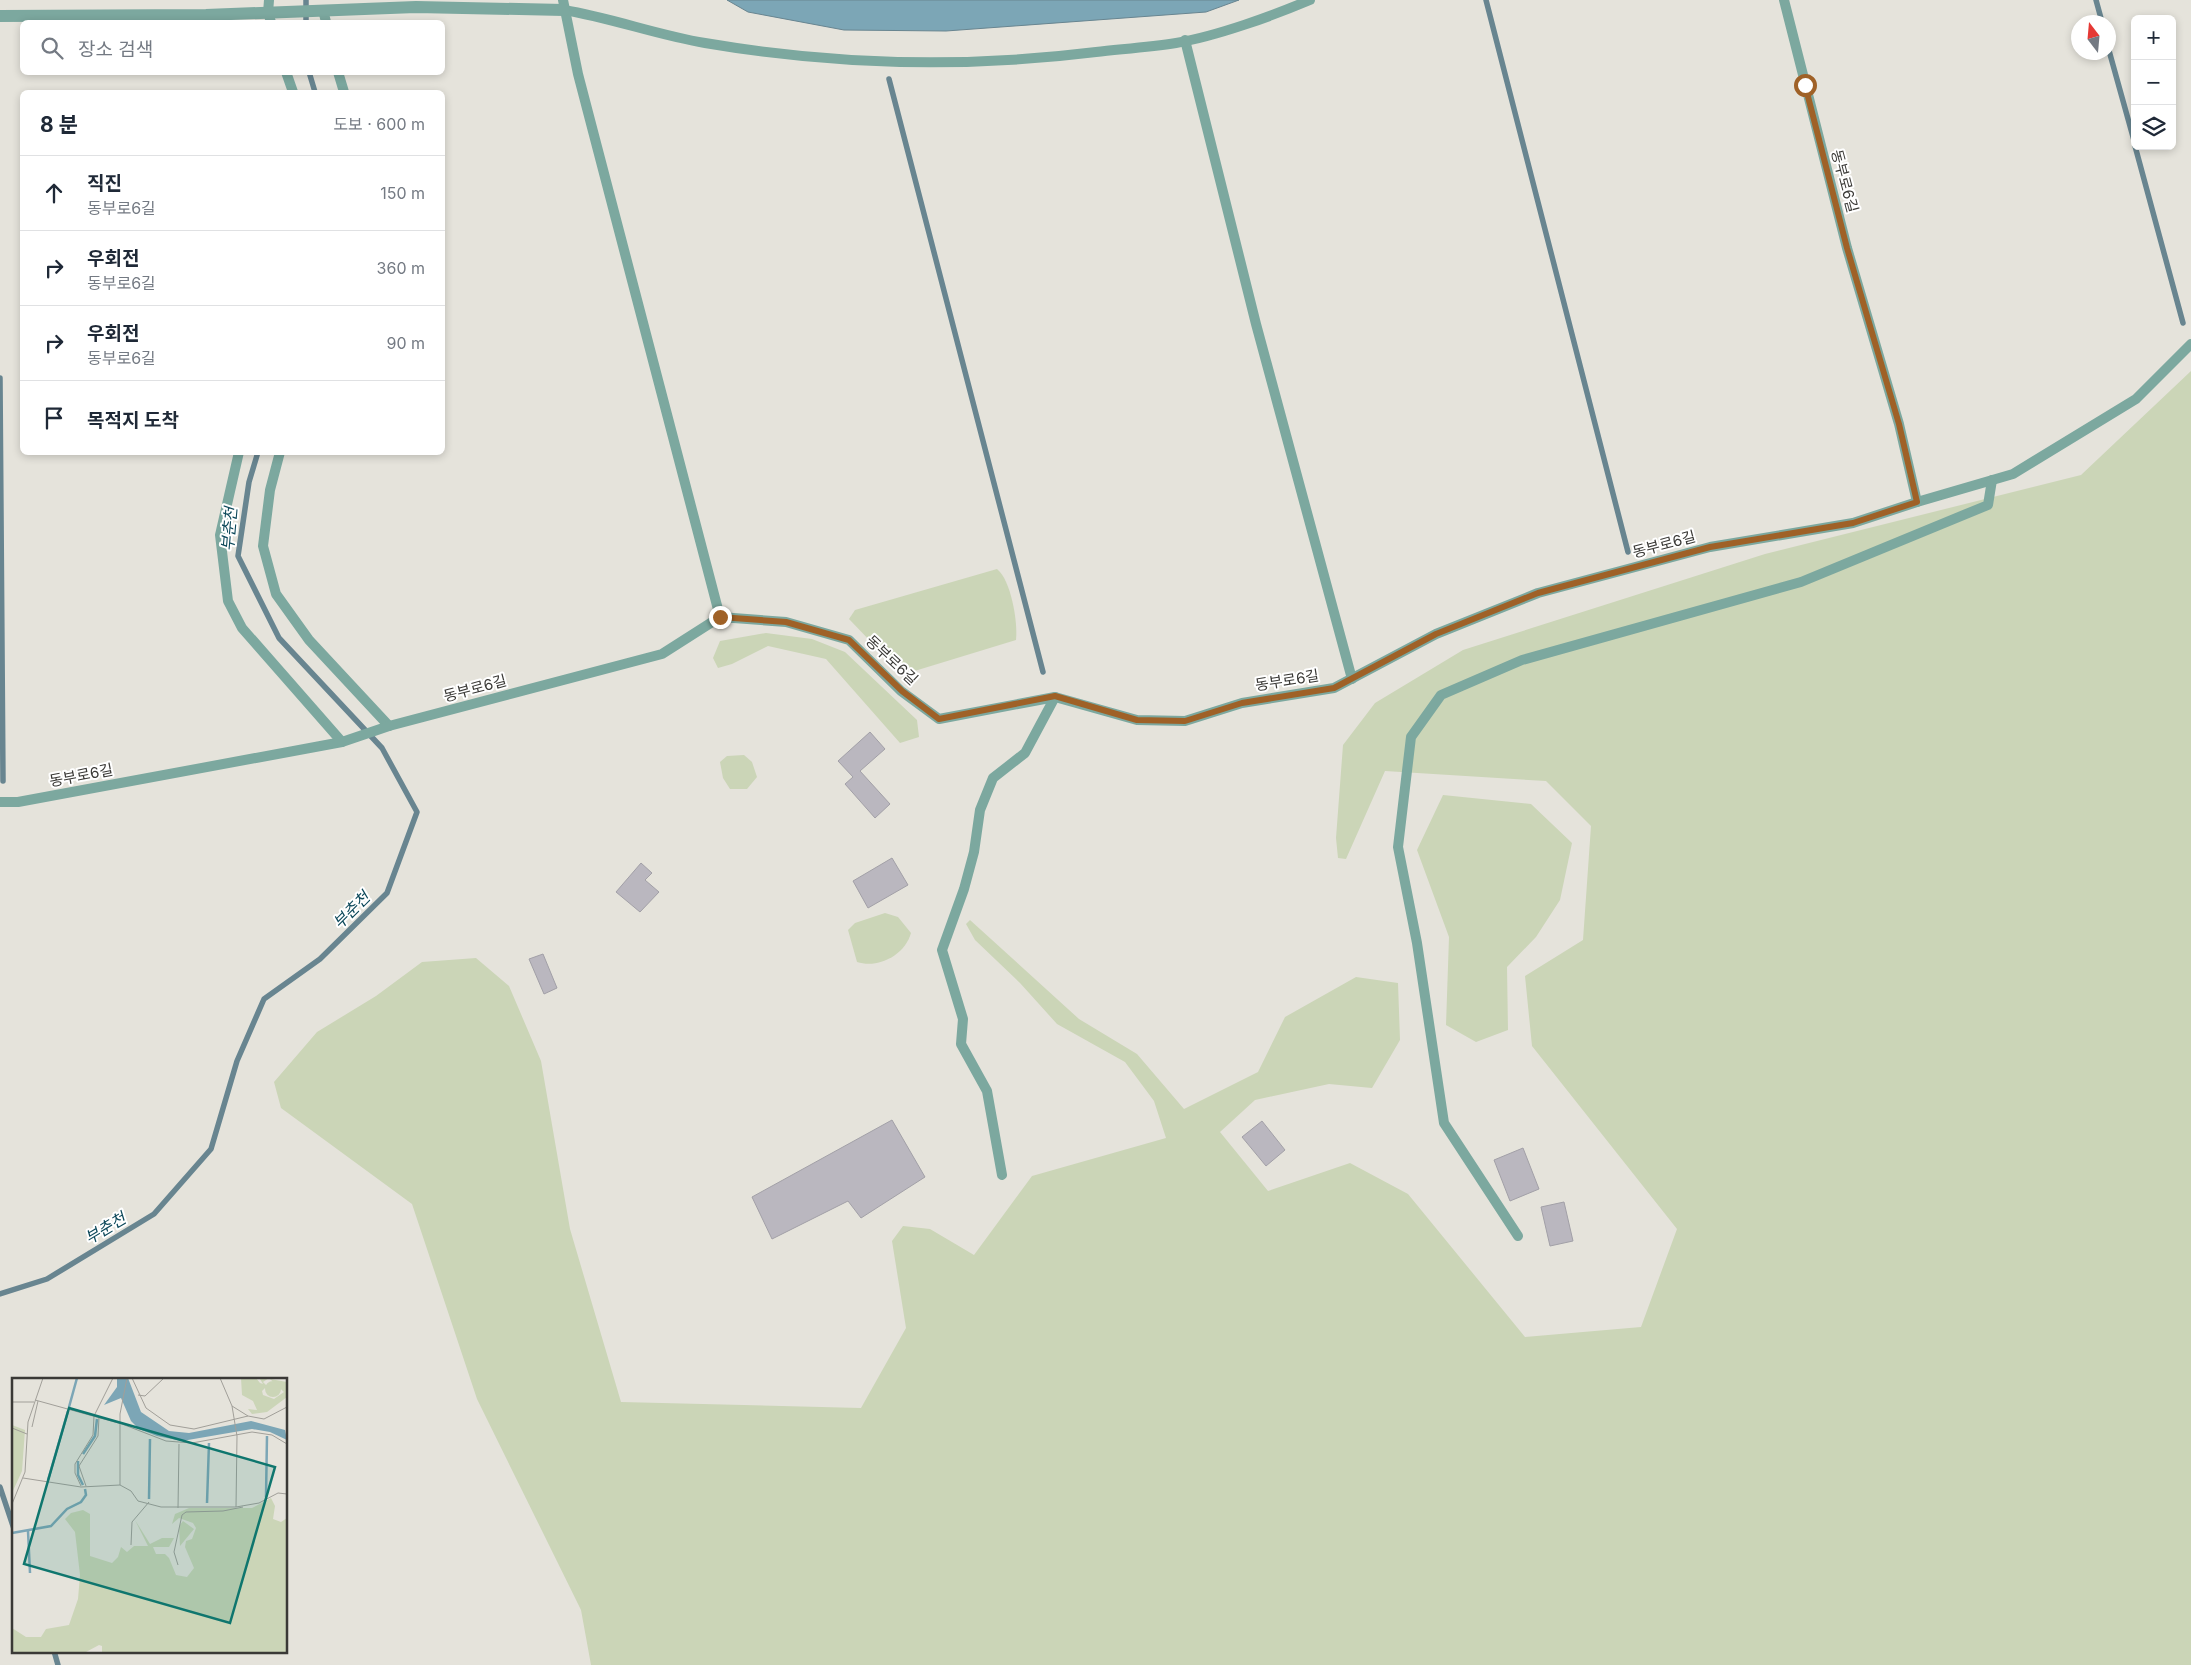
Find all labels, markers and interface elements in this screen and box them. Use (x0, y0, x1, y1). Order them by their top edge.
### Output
north arrow (2071, 15, 2116, 60)
map controls (2131, 15, 2176, 150)
button: + (2131, 15, 2176, 60)
search box (20, 20, 445, 75)
icon: search (38, 34, 66, 62)
text: 장소 검색 (78, 38, 153, 61)
button: − (2131, 60, 2176, 105)
route start (1794, 74, 1817, 97)
button: layers (2131, 105, 2176, 150)
text: 8 분 (40, 112, 78, 137)
text: 도보 · 600 m (333, 114, 425, 134)
street label: 동부로6길 (1827, 147, 1863, 215)
text: 직진 (87, 172, 122, 195)
icon: ahead (40, 179, 68, 207)
text: 150 m (380, 183, 425, 203)
text: 동부로6길 (87, 198, 156, 218)
text: 우회전 (87, 247, 139, 270)
icon: right (40, 254, 68, 282)
text: 360 m (377, 258, 425, 278)
text: 동부로6길 (87, 273, 156, 293)
text: 우회전 (87, 322, 139, 345)
icon: right (40, 329, 68, 357)
text: 90 m (386, 333, 425, 353)
text: 동부로6길 (87, 348, 156, 368)
icon: arrive (40, 404, 68, 432)
text: 목적지 도착 (87, 409, 179, 432)
water label: 부춘천 (217, 504, 241, 552)
street label: 동부로6길 (1630, 526, 1698, 562)
route end (709, 606, 732, 629)
street label: 동부로6길 (862, 631, 922, 689)
street label: 동부로6길 (1254, 666, 1320, 694)
street label: 동부로6길 (441, 670, 509, 706)
street label: 동부로6길 (48, 760, 114, 790)
water label: 부춘천 (328, 886, 375, 933)
water label: 부춘천 (81, 1207, 131, 1248)
inset map (12, 1378, 288, 1652)

